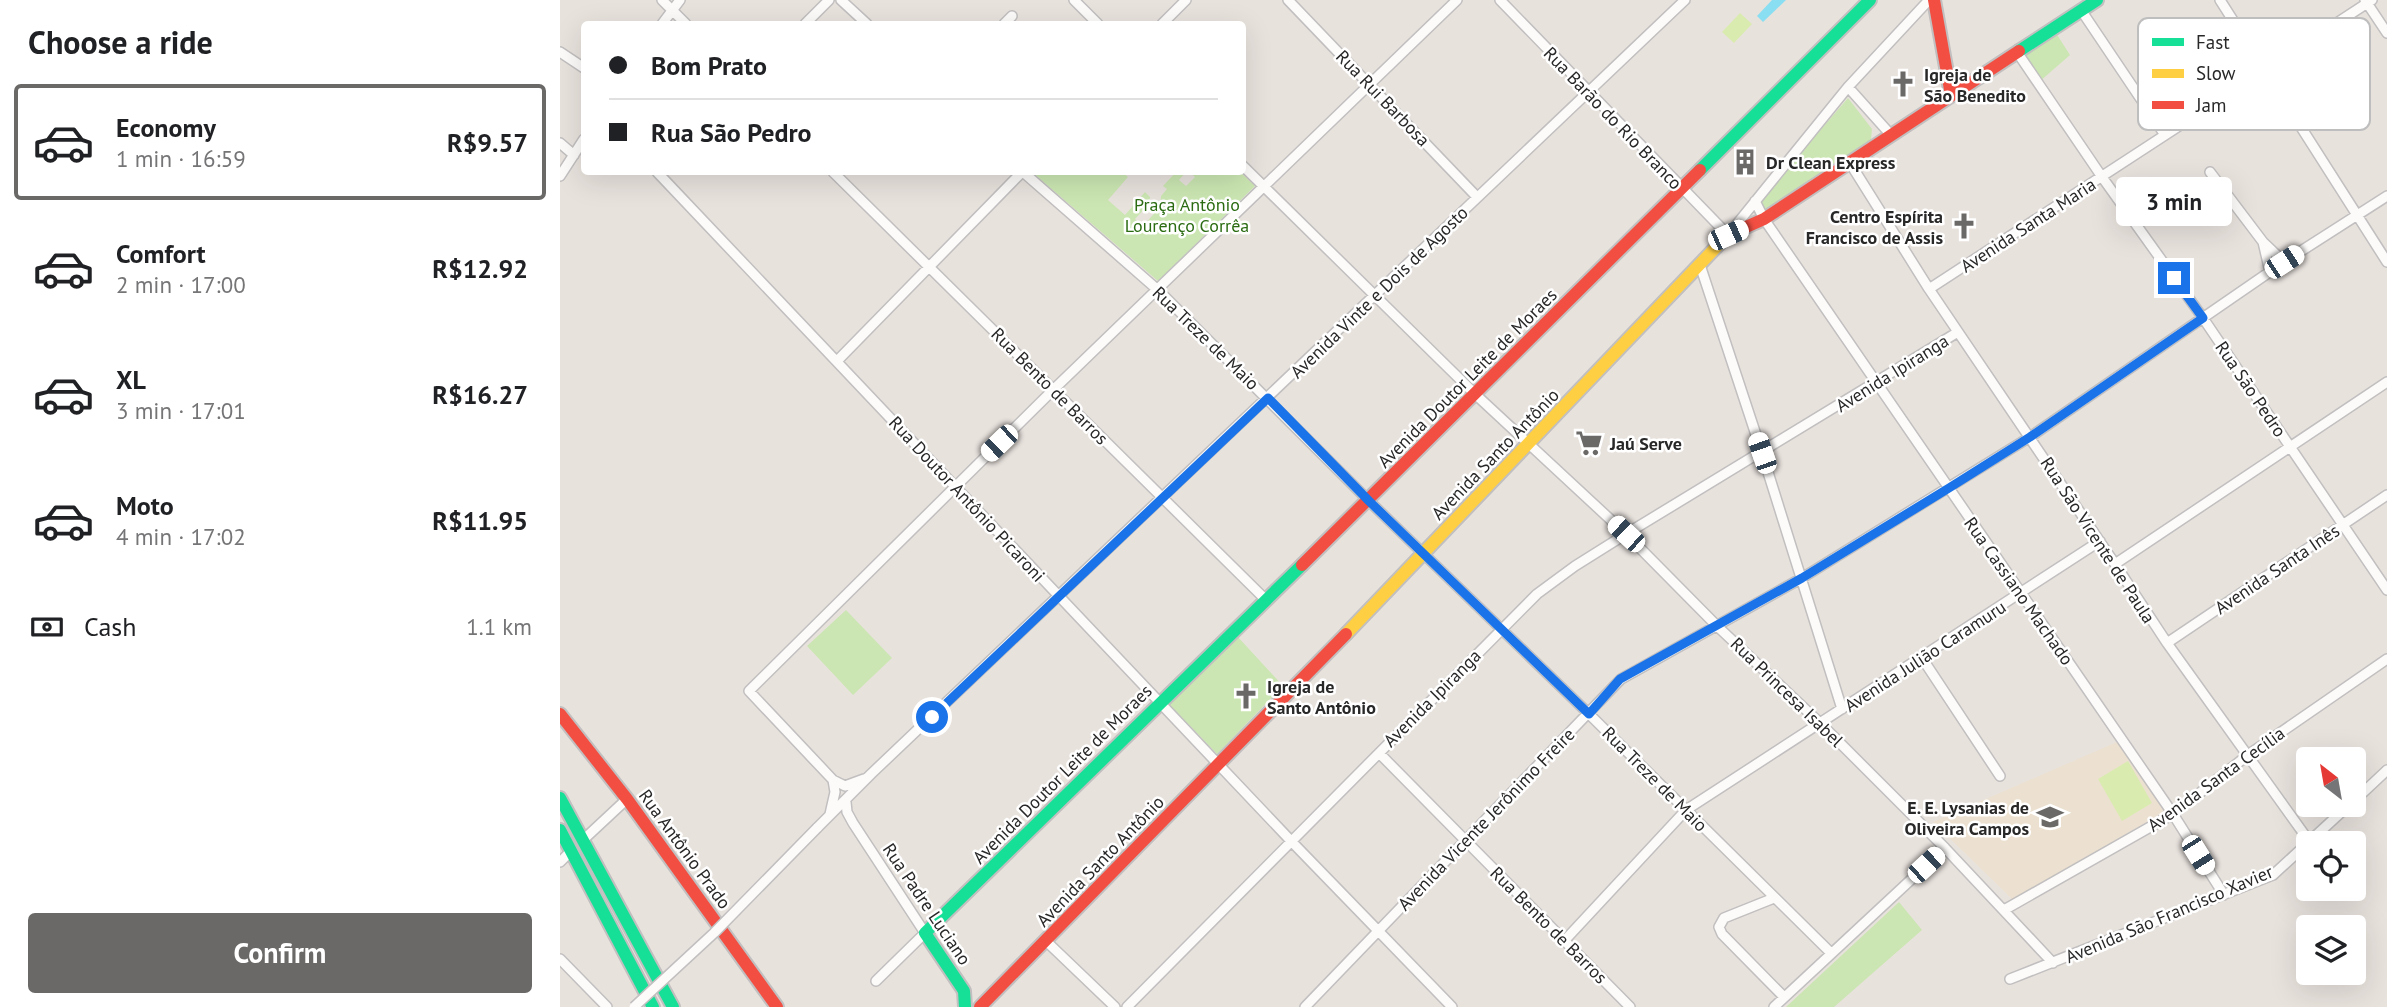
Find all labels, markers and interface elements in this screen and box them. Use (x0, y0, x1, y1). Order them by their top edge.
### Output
legend (2138, 18, 2370, 130)
text: Choose a ride (28, 21, 213, 63)
text: Fast (2196, 30, 2230, 54)
street label: Rua Barão do Rio Branco (1539, 42, 1687, 194)
street label: Rua Rui Barbosa (1331, 45, 1435, 151)
text: Bom Prato (651, 49, 767, 82)
text: Slow (2196, 61, 2236, 85)
place label: Igreja de São Benedito (1924, 63, 2026, 107)
church icon: Igreja de São Benedito (1888, 69, 1918, 99)
text: Jam (2195, 93, 2226, 117)
icon: car (32, 111, 95, 174)
text: Economy (116, 111, 216, 144)
text: Rua São Pedro (651, 116, 812, 149)
text: R$9.57 (447, 126, 528, 159)
text: 1 min · 16:59 (116, 144, 246, 173)
building icon: Dr Clean Express (1730, 147, 1760, 177)
place label: Dr Clean Express (1766, 151, 1896, 174)
street label: Avenida Santa Maria (1956, 173, 2100, 277)
callout: 3 min (2116, 176, 2232, 226)
text: 3 min (2146, 187, 2202, 216)
park label: Praça Antônio Lourenço Corrêa (1125, 193, 1249, 237)
street label: Avenida Vinte e Dois de Agosto (1285, 201, 1473, 383)
place label: Centro Espírita Francisco de Assis (1806, 205, 1943, 249)
church icon: Centro Espírita Francisco de Assis (1949, 211, 1979, 241)
car (1705, 217, 1752, 253)
icon: car (32, 237, 95, 300)
text: Comfort (116, 237, 206, 270)
car (2261, 242, 2308, 282)
text: R$12.92 (432, 252, 528, 285)
route end (2158, 262, 2190, 294)
text: 2 min · 17:00 (116, 270, 246, 299)
street label: Rua Treze de Maio (1148, 281, 1264, 395)
street label: Avenida Doutor Leite de Moraes (1372, 283, 1562, 473)
street label: Rua Bento de Barros (987, 323, 1113, 449)
street label: Avenida Ipiranga (1831, 329, 1953, 417)
street label: Rua São Pedro (2210, 337, 2292, 441)
icon: car (32, 363, 95, 426)
text: XL (116, 363, 146, 396)
text: R$16.27 (432, 378, 528, 411)
street label: Avenida Santo Antônio (1426, 383, 1564, 525)
text: 3 min · 17:01 (116, 396, 246, 425)
street label: Rua Doutor Antônio Picaroni (884, 411, 1050, 587)
car (977, 421, 1022, 465)
supermarket icon: Jaú Serve (1574, 428, 1604, 458)
car (1746, 430, 1779, 476)
place label: Jaú Serve (1609, 432, 1682, 455)
street label: Rua São Vicente de Paula (2036, 452, 2160, 628)
icon: car (32, 489, 95, 552)
text: Moto (116, 489, 174, 522)
text: R$11.95 (432, 504, 528, 537)
car (1604, 512, 1649, 556)
street label: Rua Cassiano Machado (1959, 513, 2079, 669)
street label: Avenida Santa Inês (2210, 519, 2344, 619)
text: 4 min · 17:02 (116, 522, 246, 551)
street label: Avenida Julião Caramuru (1840, 595, 2010, 717)
icon: cash (28, 608, 66, 646)
text: Cash (84, 610, 136, 643)
text: 1.1 km (466, 612, 532, 641)
street label: Rua Princesa Isabel (1726, 632, 1849, 752)
street label: Avenida Ipiranga (1378, 644, 1486, 752)
place label: Igreja de Santo Antônio (1267, 675, 1376, 719)
street label: Avenida Doutor Leite de Moraes (967, 679, 1157, 869)
church icon: Igreja de Santo Antônio (1231, 681, 1261, 711)
route start (916, 701, 948, 733)
street label: Avenida Santa Cecília (2143, 721, 2289, 837)
street label: Rua Treze de Maio (1598, 722, 1712, 836)
street label: Avenida Vicente Jerônimo Freire (1393, 723, 1579, 915)
north arrow (2296, 747, 2366, 817)
map controls (2296, 747, 2366, 985)
street label: Rua Antônio Prado (634, 785, 736, 913)
street label: Avenida Santo Antônio (1031, 790, 1169, 932)
place label: E. E. Lysanias de Oliveira Campos (1905, 796, 2029, 840)
school or university icon: E. E. Lysanias de Oliveira Campos (2035, 802, 2065, 832)
button: locate (2296, 831, 2366, 901)
car (2178, 832, 2219, 878)
street label: Rua Padre Luciano (878, 839, 976, 969)
car (1904, 843, 1949, 887)
street label: Avenida São Francisco Xavier (2062, 860, 2276, 968)
street label: Rua Bento de Barros (1486, 862, 1612, 988)
button: Confirm (28, 913, 532, 993)
button: layers (2296, 915, 2366, 985)

